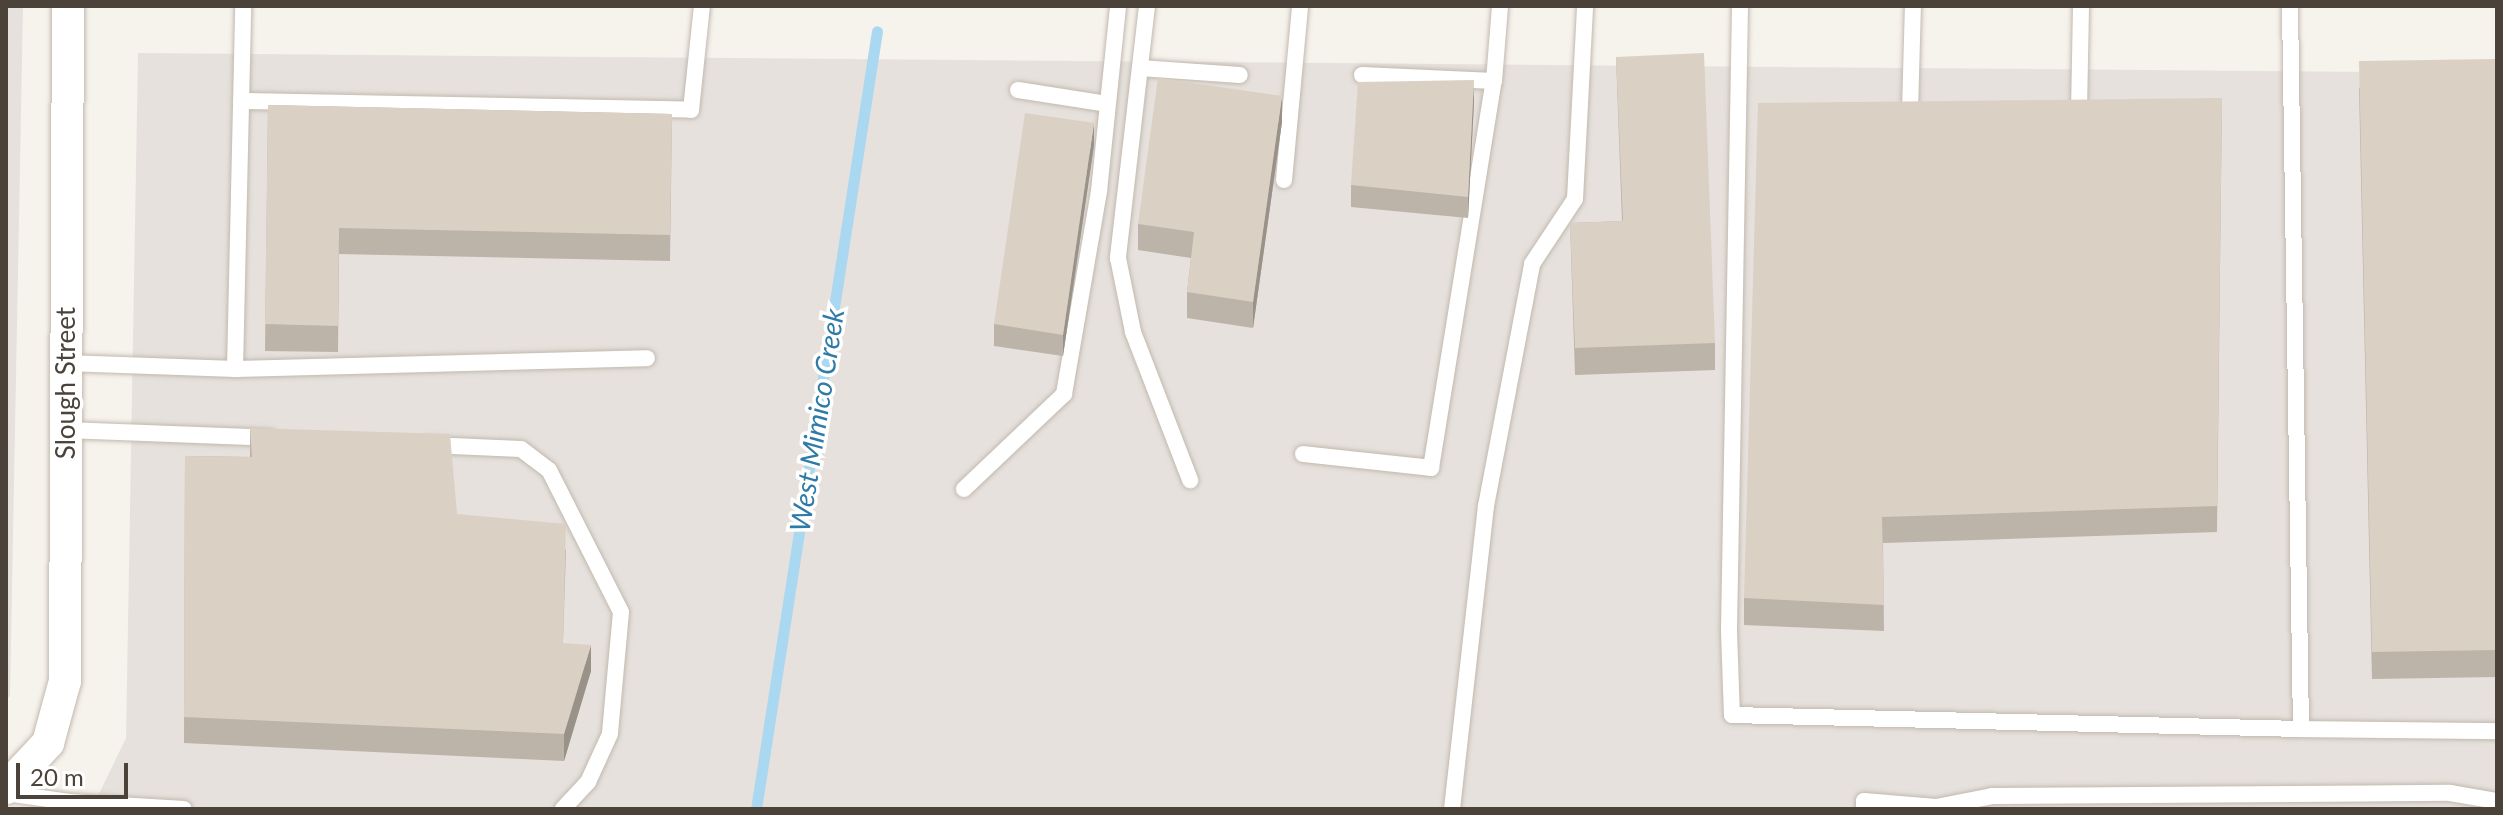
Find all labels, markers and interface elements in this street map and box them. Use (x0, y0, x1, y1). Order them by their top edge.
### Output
water label: West Mimico Creek (782, 306, 850, 534)
street label: Slough Street (50, 307, 82, 459)
scale bar (20, 747, 132, 797)
text: 20 m (30, 762, 84, 791)

